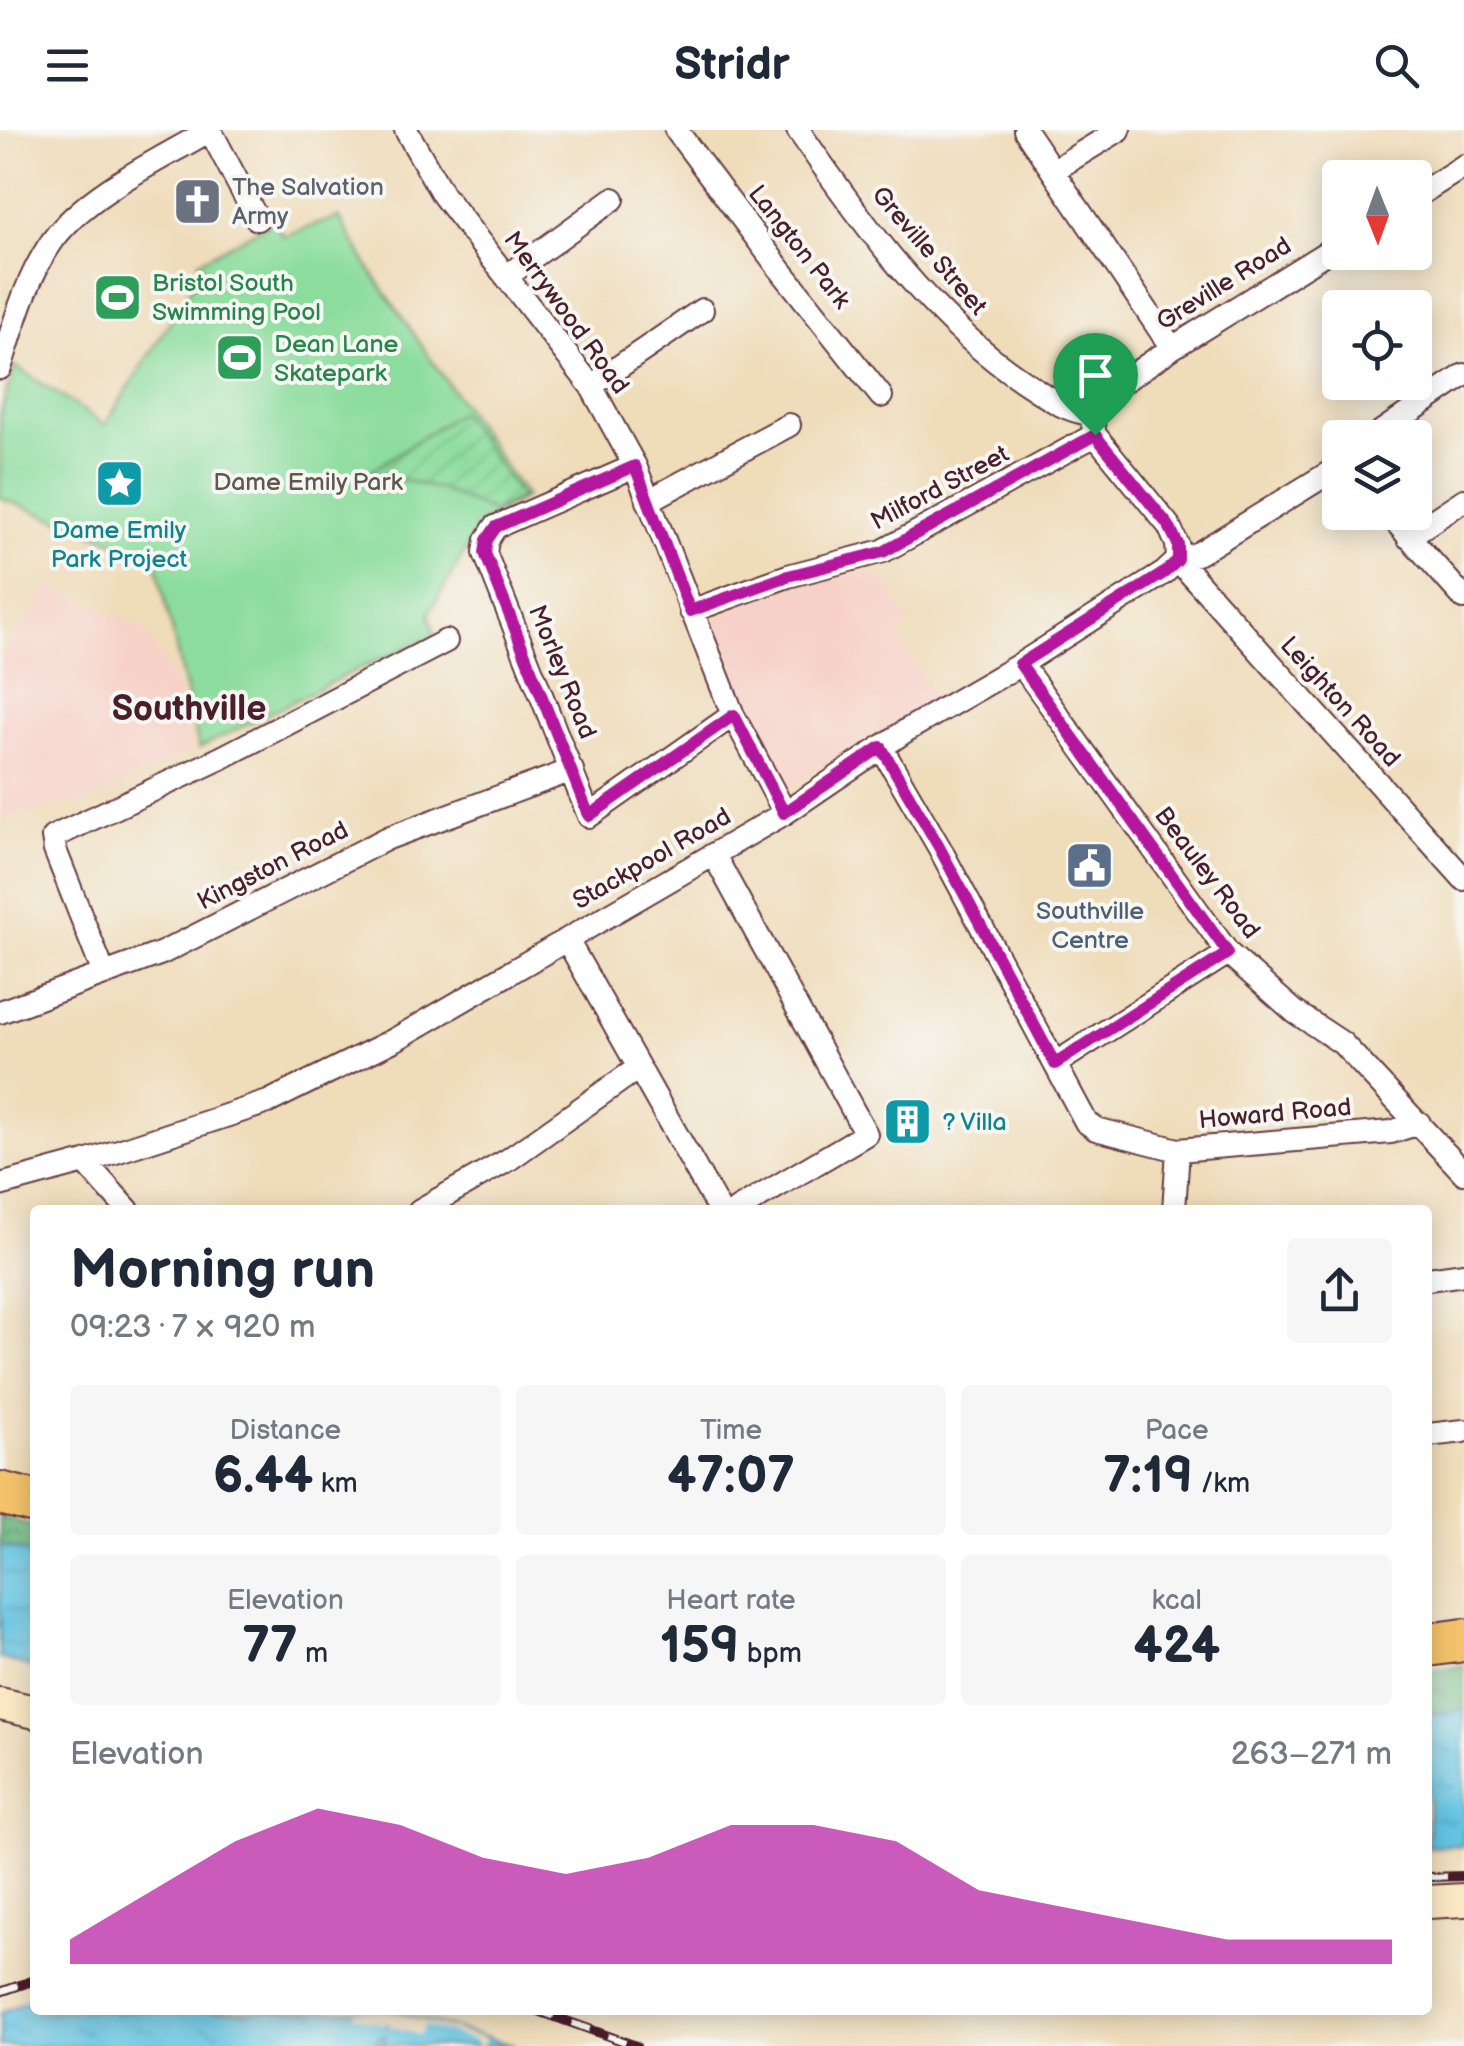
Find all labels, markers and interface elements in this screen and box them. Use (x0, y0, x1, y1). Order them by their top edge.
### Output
icon: menu (40, 38, 95, 93)
text: Stridr (674, 38, 790, 93)
icon: search (1369, 38, 1424, 93)
north arrow (1322, 160, 1432, 270)
map controls (1322, 160, 1432, 530)
place label: The Salvation Army (232, 172, 384, 232)
church icon: The Salvation Army (171, 175, 223, 227)
street label: Langton Park (741, 179, 857, 316)
street label: Greville Street (865, 180, 994, 322)
street label: Merrywood Road (497, 226, 635, 400)
street label: Greville Road (1151, 230, 1297, 338)
place label: Bristol South Swimming Pool (152, 268, 321, 328)
sports icon: Bristol South Swimming Pool (91, 271, 143, 323)
button: locate (1322, 290, 1432, 400)
place label: Dean Lane Skatepark (274, 329, 399, 389)
sports icon: Dean Lane Skatepark (213, 332, 265, 384)
pin (1053, 333, 1138, 436)
icon: arrive (1068, 348, 1123, 403)
button: layers (1322, 420, 1432, 530)
street label: Milford Street (866, 439, 1015, 537)
place icon: Dame Emily Park Project (93, 458, 145, 510)
park label: Dame Emily Park (213, 467, 403, 498)
place label: Dame Emily Park Project (51, 515, 188, 575)
street label: Morley Road (521, 601, 603, 743)
street label: Leighton Road (1273, 630, 1407, 774)
district label: Southville (112, 688, 266, 731)
street label: Stackpool Road (567, 801, 737, 917)
street label: Beauley Road (1147, 801, 1267, 945)
street label: Kingston Road (192, 815, 354, 917)
public building icon: Southville Centre (1064, 839, 1116, 891)
place label: Southville Centre (1036, 896, 1144, 956)
street label: Howard Road (1197, 1092, 1353, 1136)
building icon: ? Villa (882, 1096, 934, 1148)
place label: ? Villa (943, 1107, 1007, 1138)
text: Morning run (70, 1237, 375, 1304)
button: share (1287, 1238, 1392, 1343)
text: 09:23 · 7 × 920 m (70, 1308, 315, 1347)
text: Distance (229, 1414, 341, 1447)
text: Time (700, 1414, 762, 1447)
text: Pace (1145, 1414, 1209, 1447)
text: 6.44 (213, 1447, 313, 1507)
text: 47:07 (667, 1447, 795, 1507)
text: 7:19 (1103, 1447, 1193, 1507)
text: km (313, 1467, 358, 1500)
text: /km (1193, 1467, 1250, 1500)
text: Elevation (227, 1584, 344, 1617)
text: Heart rate (666, 1584, 796, 1617)
text: kcal (1152, 1584, 1202, 1617)
text: 77 (242, 1617, 298, 1677)
text: 159 (660, 1617, 739, 1677)
text: 424 (1133, 1617, 1220, 1677)
text: m (298, 1637, 328, 1670)
text: bpm (739, 1637, 802, 1670)
text: Elevation (70, 1735, 203, 1774)
text: 263–271 m (1231, 1735, 1392, 1774)

